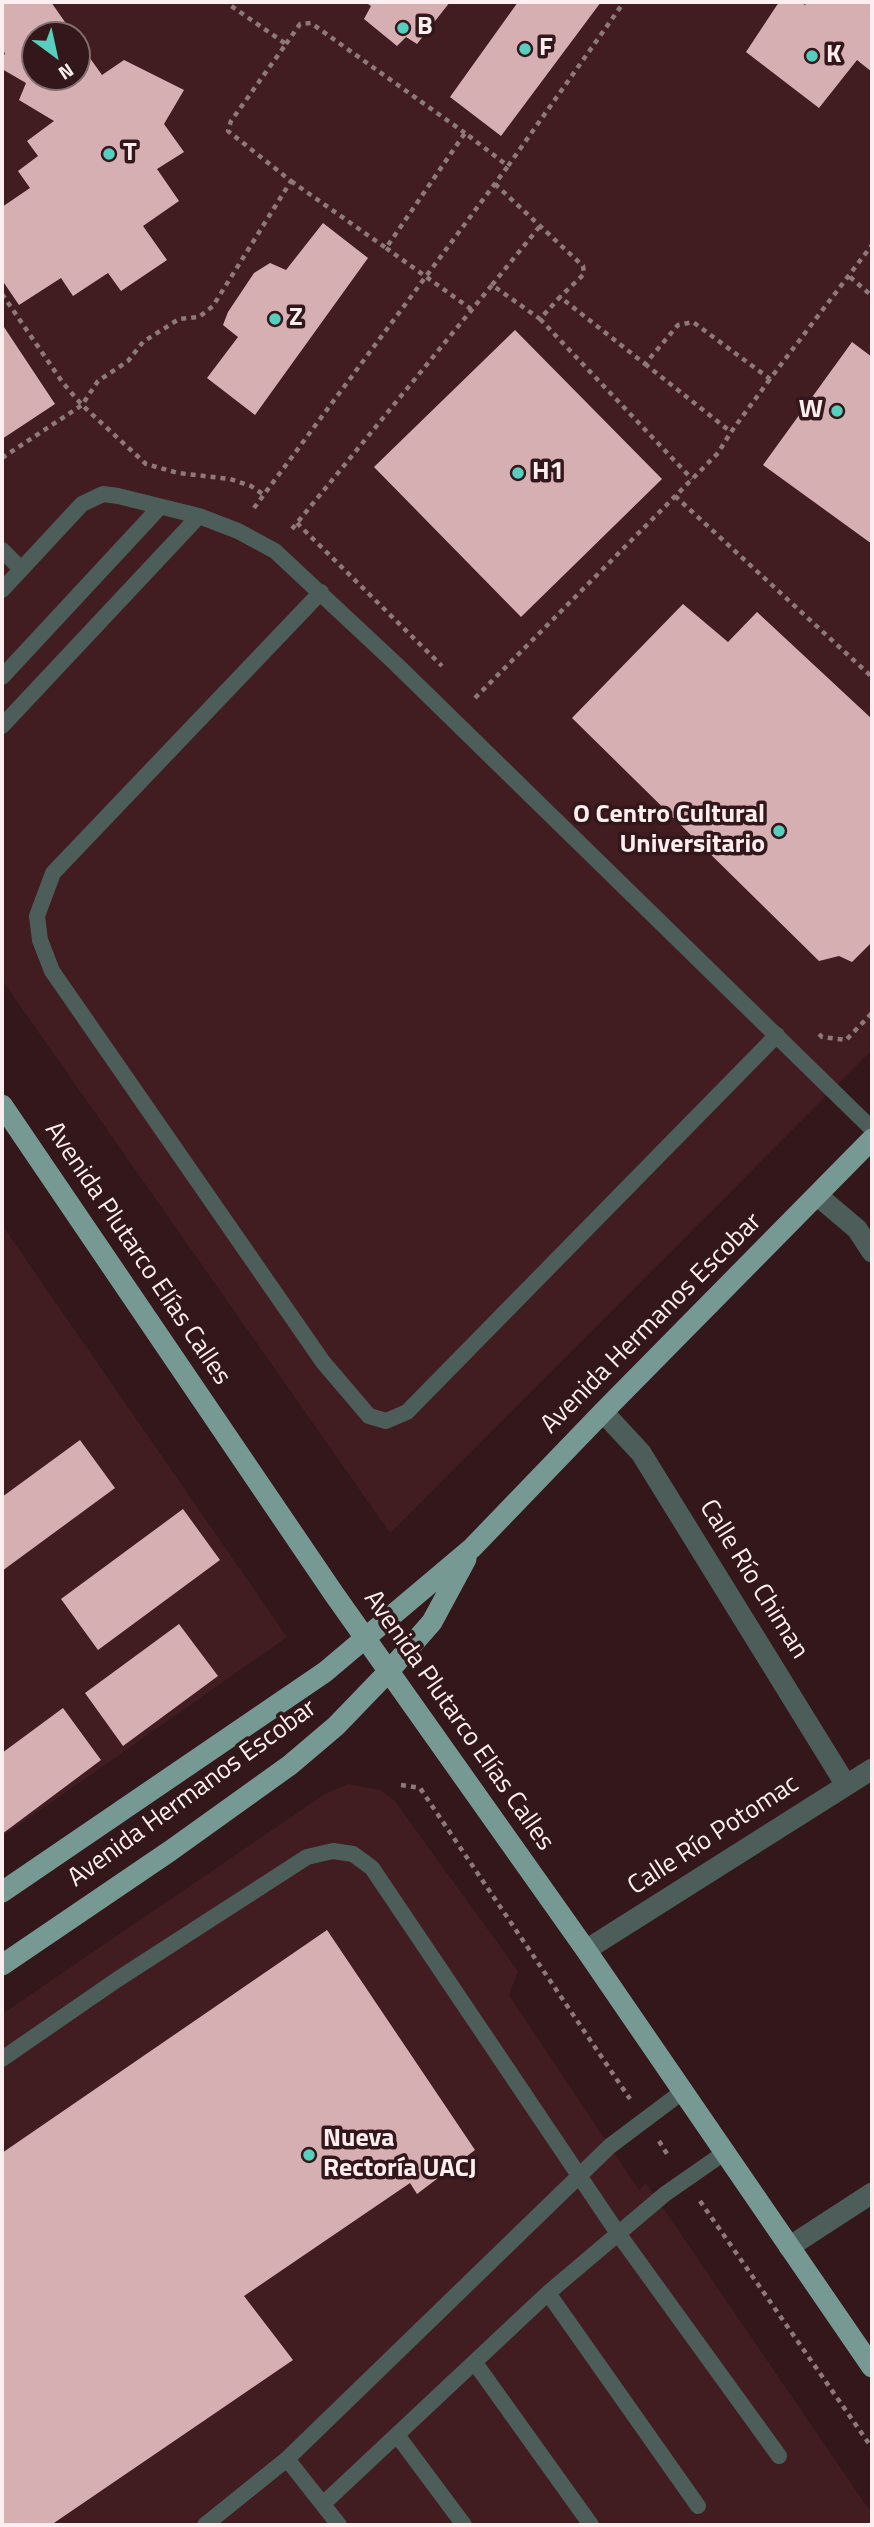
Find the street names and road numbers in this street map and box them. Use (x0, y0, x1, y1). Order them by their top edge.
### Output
street label: Avenida Plutarco Elías Calles (37, 1117, 237, 1391)
street label: Avenida Hermanos Escobar (535, 1207, 769, 1441)
street label: Calle Río Chiman (692, 1495, 814, 1665)
street label: Avenida Plutarco Elías Calles (356, 1585, 560, 1857)
street label: Avenida Hermanos Escobar (63, 1693, 323, 1895)
street label: Calle Río Potomac (623, 1769, 805, 1903)

